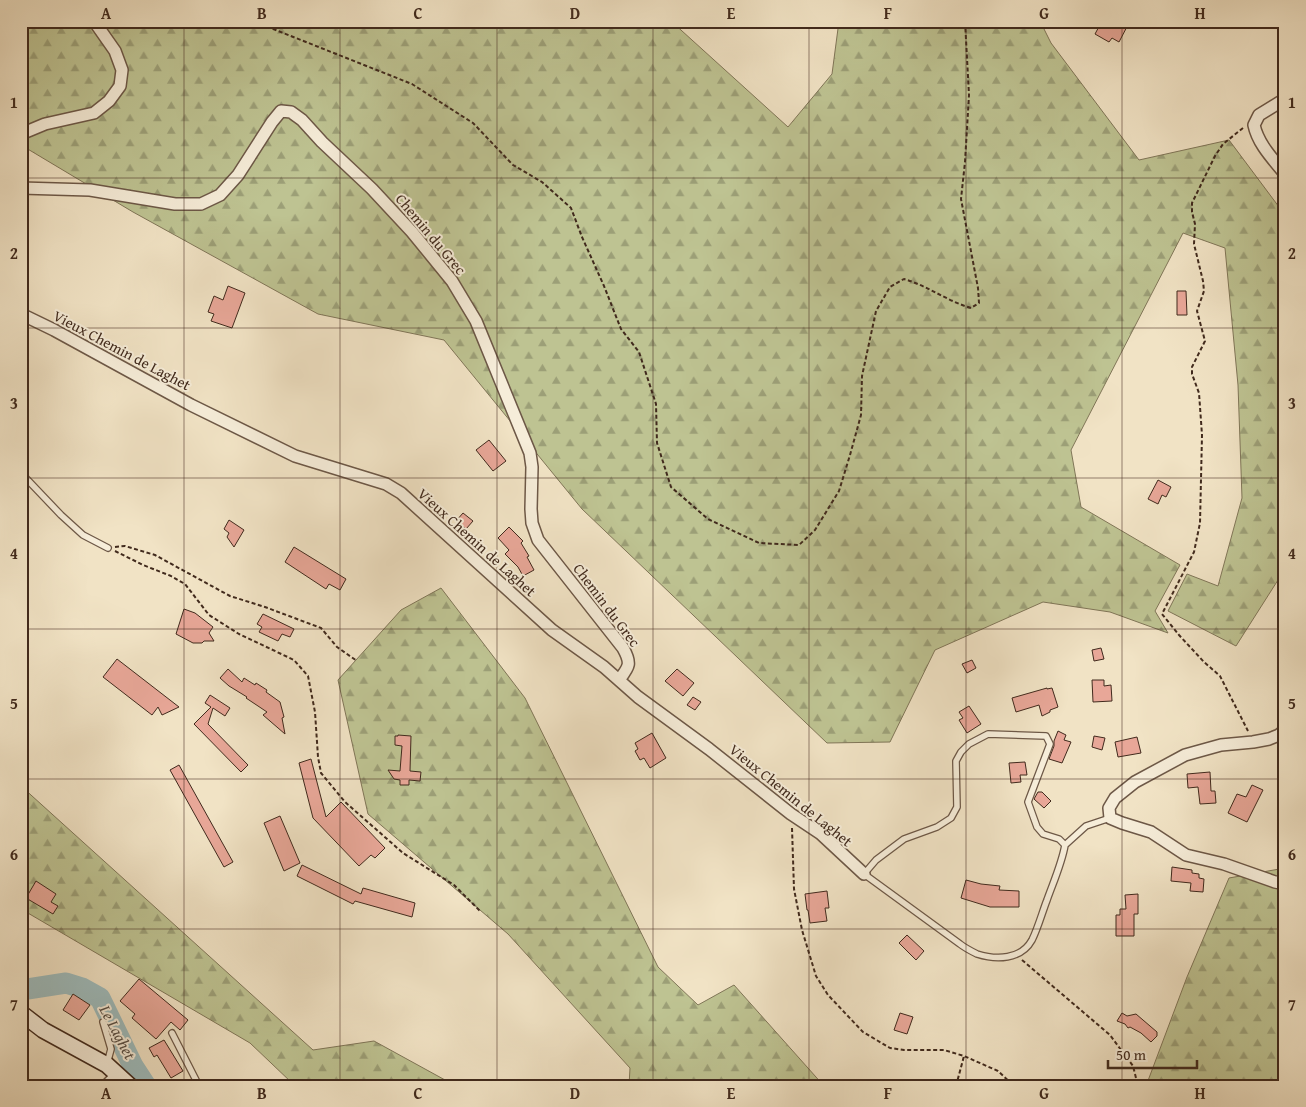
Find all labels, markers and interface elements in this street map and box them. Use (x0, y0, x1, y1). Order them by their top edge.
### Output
text: A (101, 1, 112, 25)
text: B (257, 1, 267, 25)
text: C (413, 1, 423, 25)
text: D (570, 1, 580, 25)
text: E (727, 1, 736, 25)
text: F (884, 1, 892, 25)
text: G (1039, 1, 1049, 25)
text: H (1194, 1, 1206, 25)
text: 1 (10, 90, 18, 114)
text: 1 (1288, 90, 1296, 114)
street label: Chemin du Grec (391, 189, 471, 279)
text: 2 (10, 241, 18, 265)
text: 2 (1288, 241, 1296, 265)
street label: Vieux Chemin de Laghet (50, 305, 195, 395)
text: 3 (10, 391, 18, 415)
text: 3 (1288, 391, 1296, 415)
street label: Vieux Chemin de Laghet (413, 483, 541, 601)
text: 4 (10, 541, 18, 565)
text: 4 (1288, 541, 1296, 565)
street label: Chemin du Grec (569, 559, 646, 651)
text: 5 (10, 691, 18, 715)
text: 5 (1288, 691, 1296, 715)
street label: Vieux Chemin de Laghet (725, 739, 858, 852)
text: 6 (10, 842, 18, 866)
text: 6 (1288, 842, 1296, 866)
text: 7 (10, 992, 18, 1016)
text: 7 (1288, 992, 1296, 1016)
water label: Le Laghet (93, 1000, 143, 1064)
scale bar (1108, 1037, 1197, 1069)
text: 50 m (1116, 1044, 1147, 1065)
text: A (101, 1081, 112, 1105)
text: B (257, 1081, 267, 1105)
text: C (413, 1081, 423, 1105)
text: D (570, 1081, 580, 1105)
text: E (727, 1081, 736, 1105)
text: F (884, 1081, 892, 1105)
text: G (1039, 1081, 1049, 1105)
text: H (1194, 1081, 1206, 1105)

